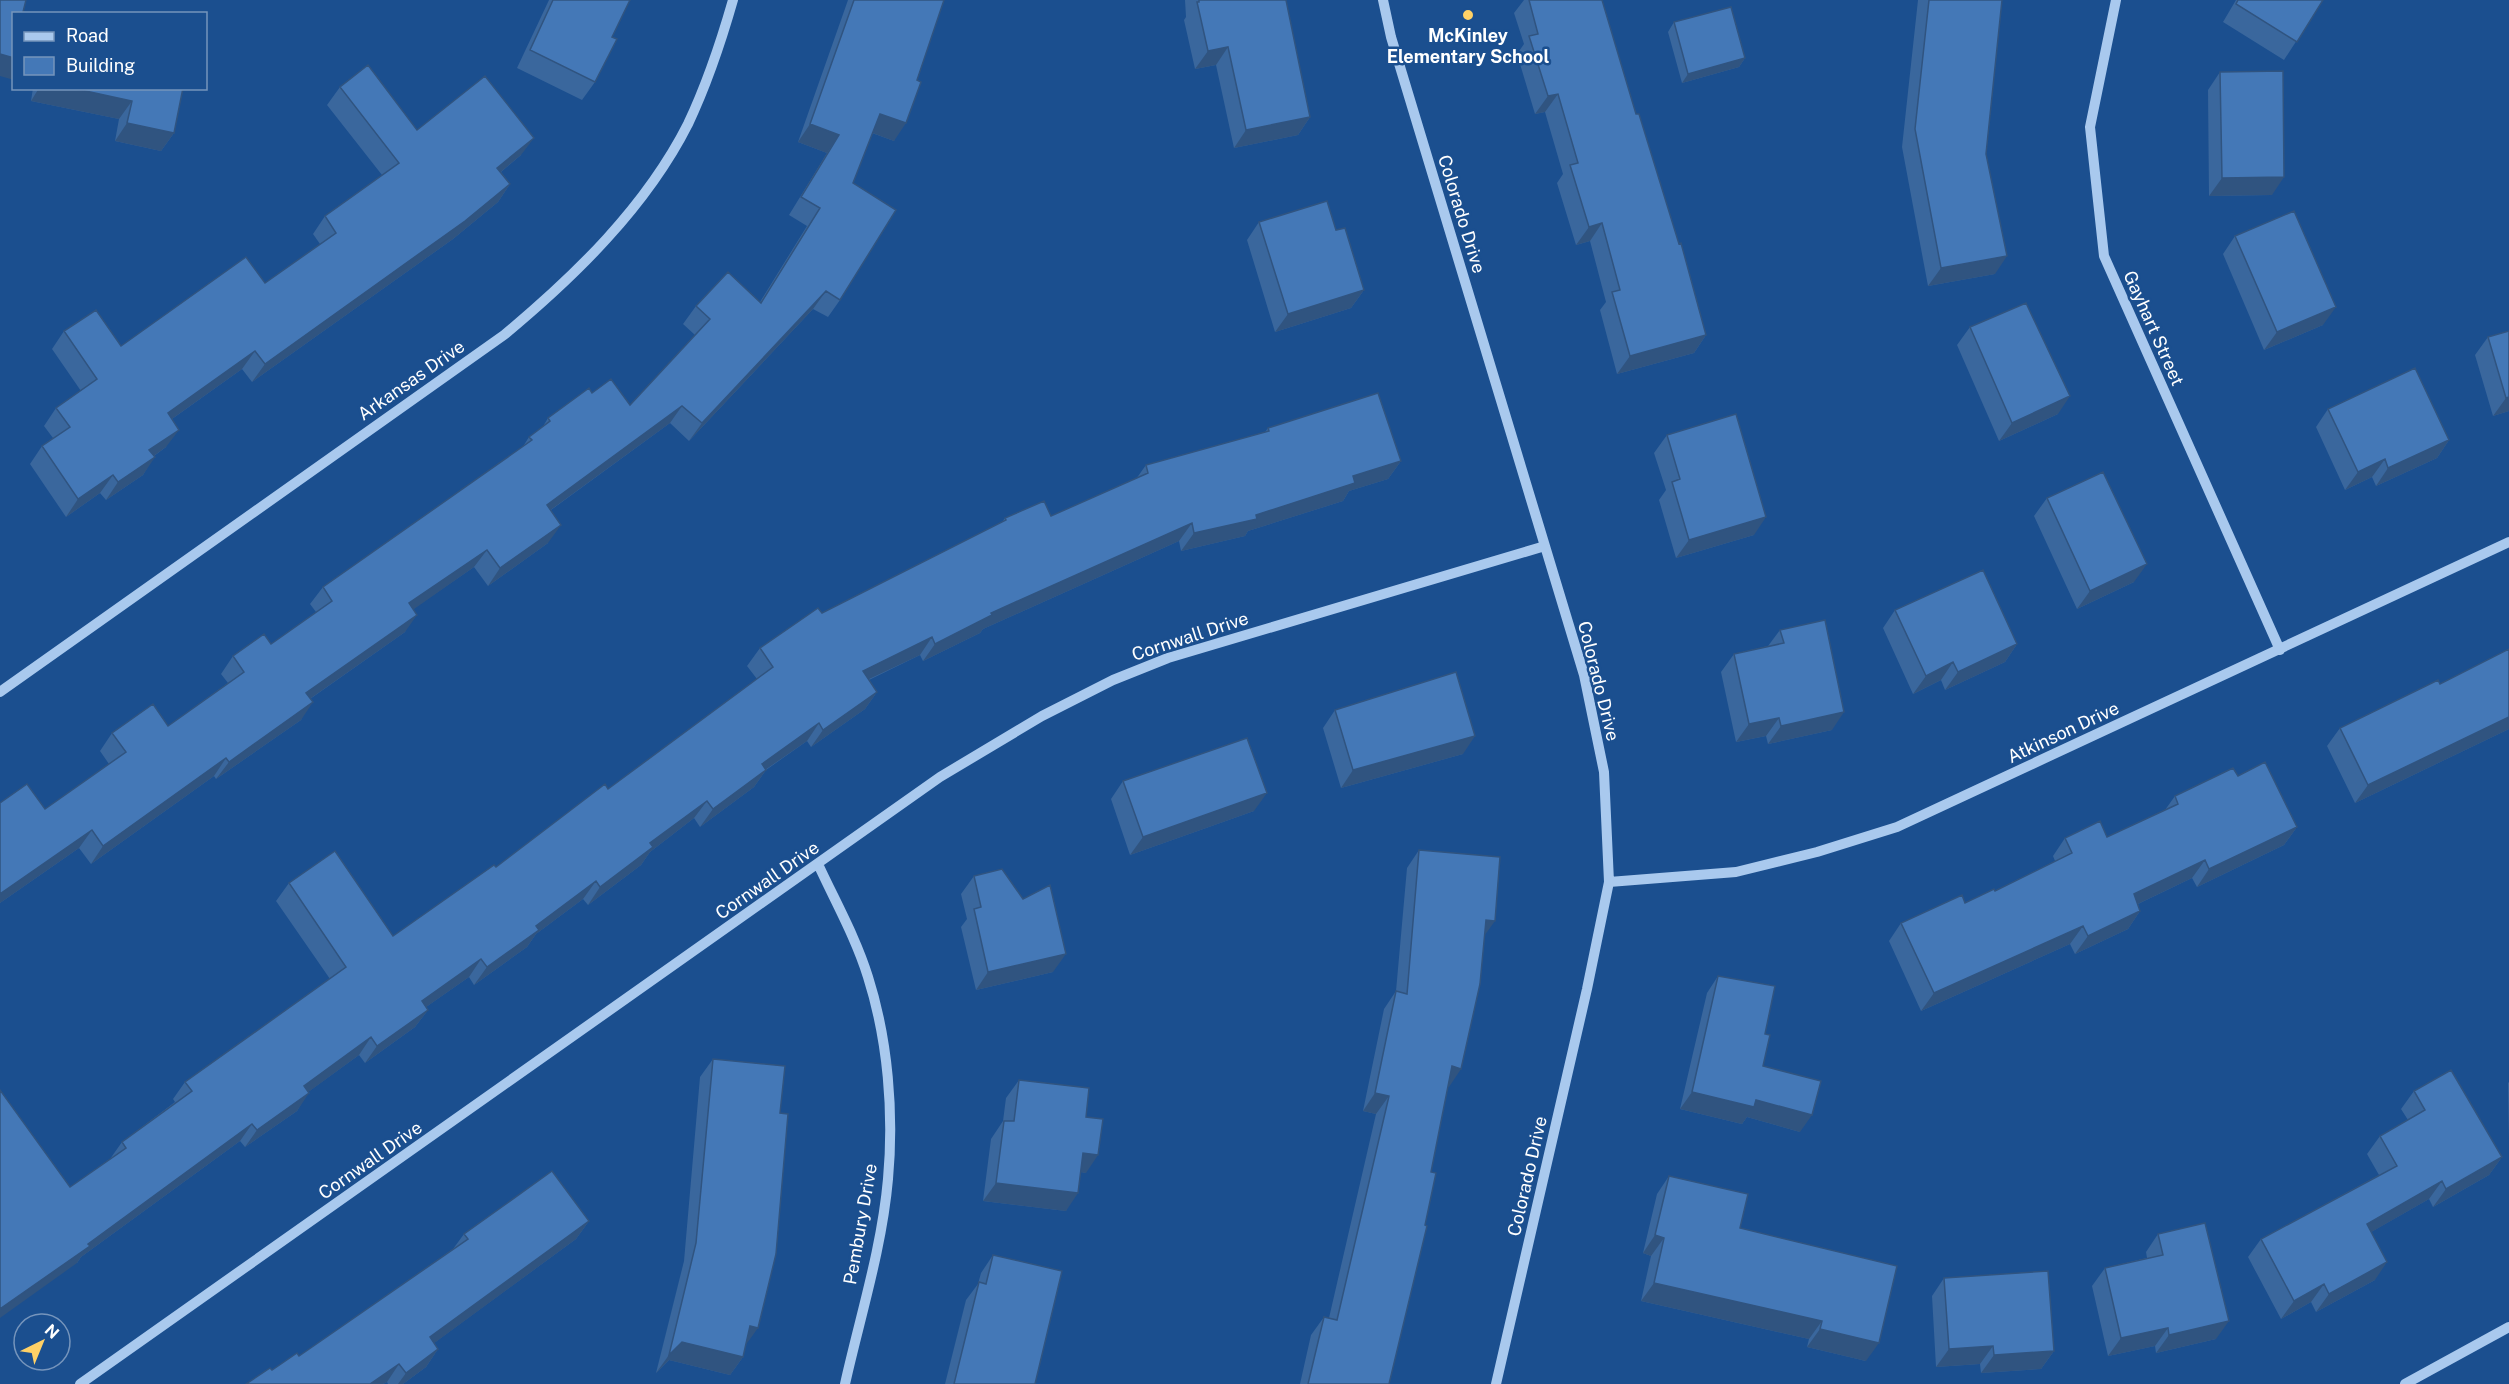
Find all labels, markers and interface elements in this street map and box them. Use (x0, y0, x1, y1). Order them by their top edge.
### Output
marker: McKinley Elementary School (1461, 8, 1475, 22)
legend (12, 12, 207, 90)
text: Road (66, 25, 109, 46)
place label: McKinley Elementary School (1387, 25, 1549, 67)
text: Building (66, 55, 135, 76)
street label: Colorado Drive (1434, 152, 1490, 276)
street label: Gayhart Street (2119, 267, 2189, 389)
street label: Arkansas Drive (354, 335, 468, 425)
street label: Cornwall Drive (1129, 607, 1251, 665)
street label: Colorado Drive (1574, 619, 1624, 743)
street label: Atkinson Drive (2004, 697, 2122, 767)
street label: Cornwall Drive (711, 837, 823, 923)
street label: Colorado Drive (1503, 1114, 1551, 1238)
street label: Cornwall Drive (314, 1117, 426, 1203)
street label: Pembury Drive (839, 1162, 881, 1286)
north arrow (12, 1312, 72, 1372)
text: N (41, 1320, 63, 1343)

